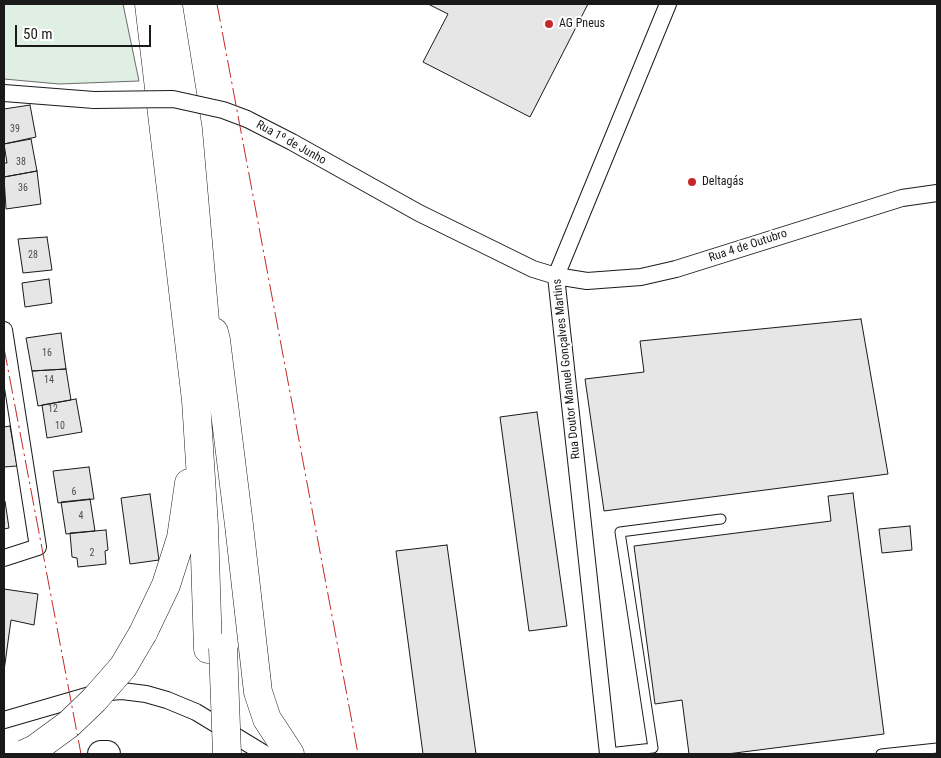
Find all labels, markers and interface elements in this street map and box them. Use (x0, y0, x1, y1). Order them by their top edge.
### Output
scale bar (18, 15, 154, 47)
place label: AG Pneus (559, 17, 605, 31)
marker: AG Pneus (543, 18, 555, 30)
text: 50 m (23, 25, 53, 43)
street label: Rua 1º de Junho (254, 118, 328, 168)
house number: 39 (10, 123, 20, 135)
house number: 38 (16, 156, 26, 168)
place label: Deltagás (702, 175, 744, 189)
marker: Deltagás (686, 176, 698, 188)
house number: 36 (18, 182, 28, 194)
street label: Rua 4 de Outubro (707, 227, 789, 265)
house number: 28 (28, 249, 38, 261)
street label: Rua Doutor Manuel Gonçalves Martins (550, 278, 584, 460)
house number: 16 (42, 347, 52, 359)
house number: 14 (44, 374, 54, 386)
house number: 12 (48, 403, 58, 415)
house number: 10 (55, 420, 65, 432)
house number: 6 (72, 486, 76, 498)
house number: 4 (79, 510, 83, 522)
house number: 2 (90, 547, 94, 559)

